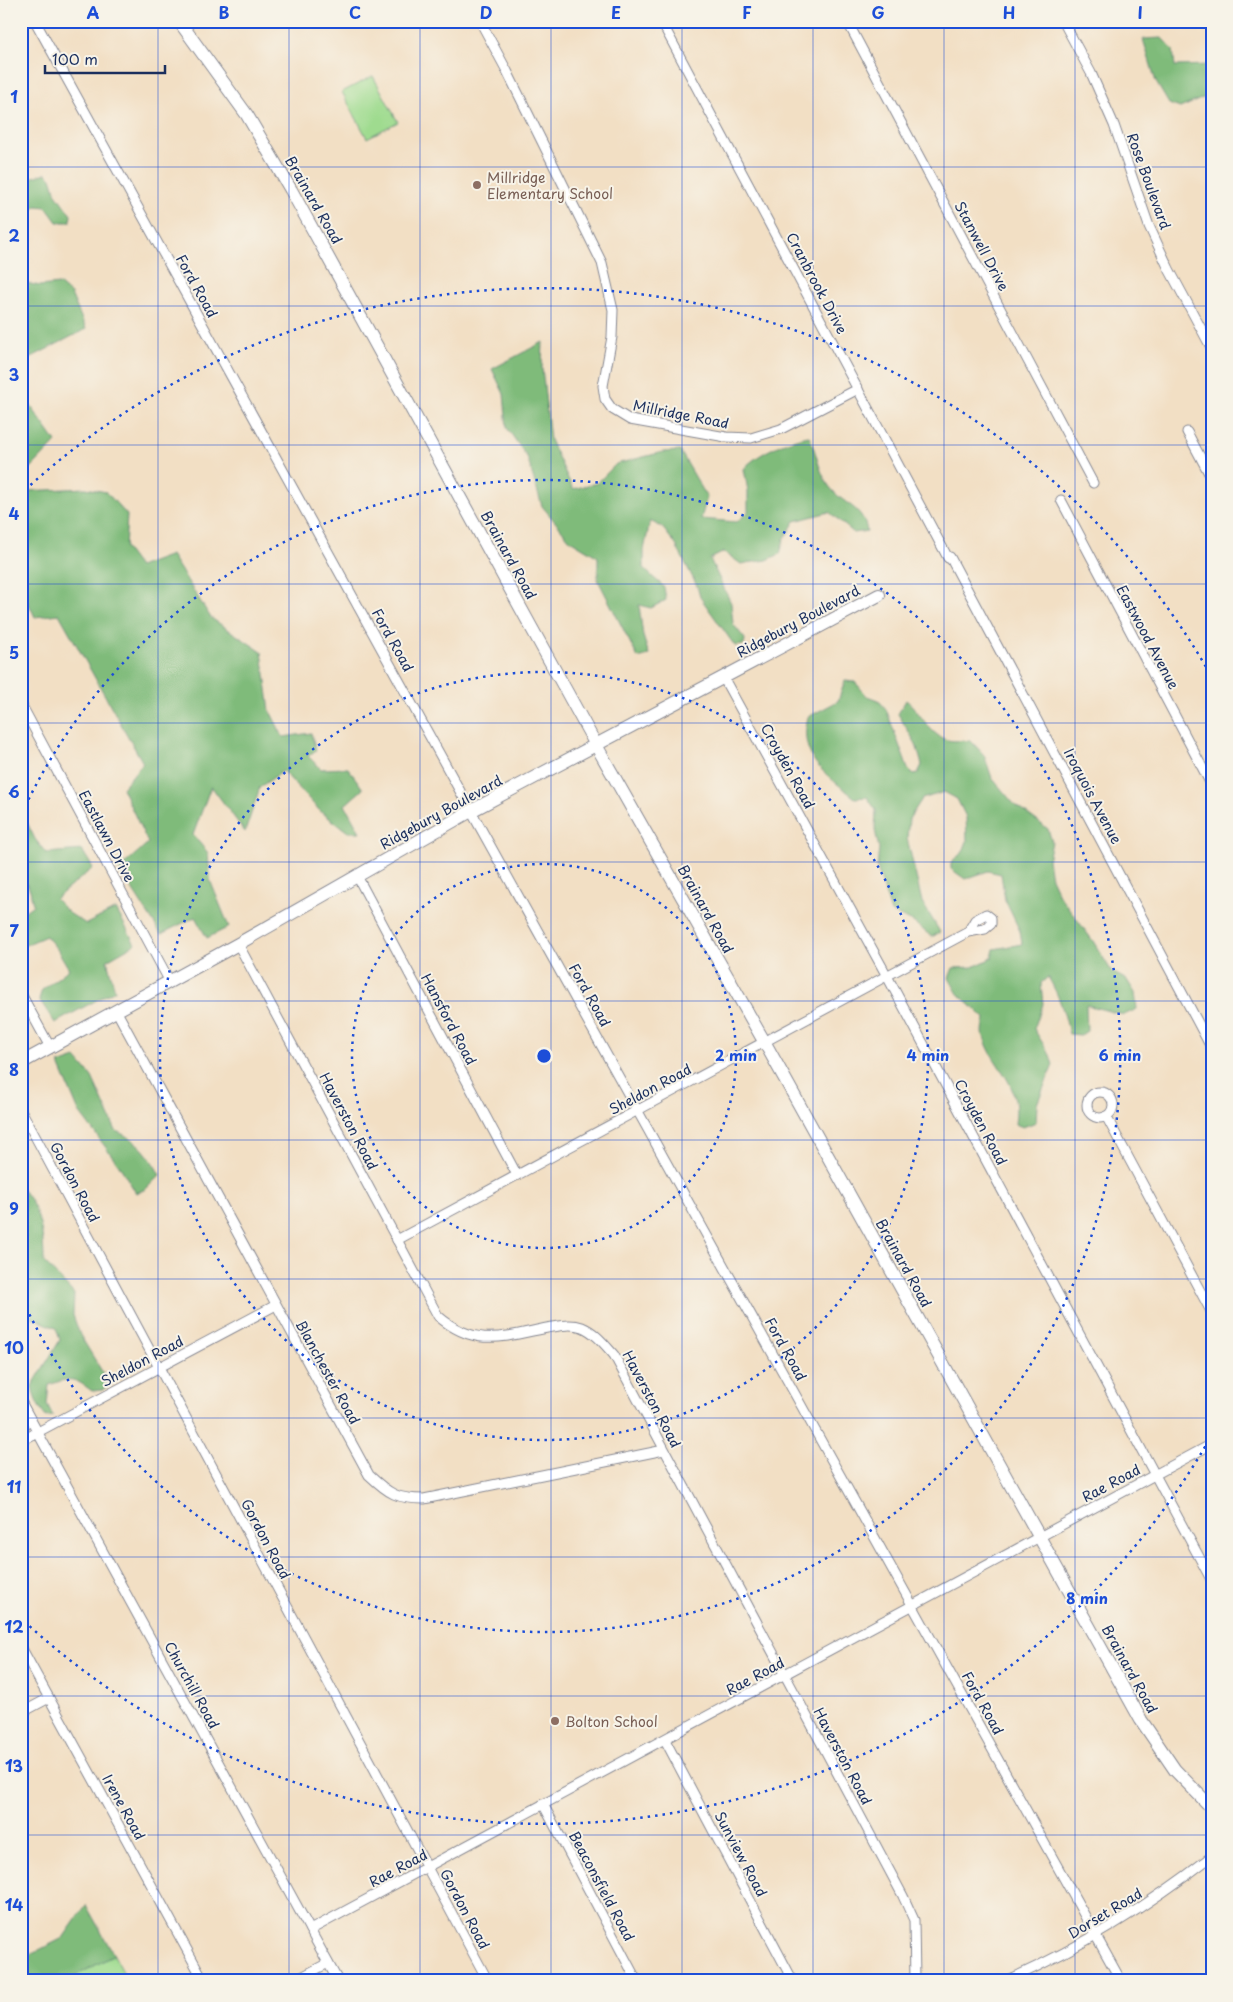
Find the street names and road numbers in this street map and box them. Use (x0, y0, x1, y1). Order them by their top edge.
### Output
street label: Rose Boulevard (1122, 130, 1176, 233)
street label: Brainard Road (280, 152, 348, 248)
street label: Stanwell Drive (950, 198, 1015, 295)
street label: Cranbrook Drive (781, 228, 853, 338)
street label: Ford Road (171, 250, 223, 322)
street label: Millridge Road (631, 394, 731, 434)
street label: Brainard Road (476, 507, 542, 603)
street label: Ridgebury Boulevard (733, 579, 864, 662)
street label: Eastwood Avenue (1112, 581, 1185, 693)
street label: Ford Road (367, 604, 419, 676)
street label: Croyden Road (756, 719, 820, 813)
street label: Iroquois Avenue (1059, 744, 1127, 848)
street label: Ridgebury Boulevard (376, 769, 506, 854)
street label: Eastlawn Drive (74, 786, 140, 886)
street label: Brainard Road (673, 861, 739, 957)
street label: Ford Road (564, 959, 616, 1031)
street label: Hansford Road (416, 970, 482, 1068)
street label: Sheldon Road (605, 1058, 695, 1120)
street label: Haverston Road (314, 1069, 384, 1173)
street label: Croyden Road (949, 1075, 1013, 1169)
street label: Gordon Road (45, 1138, 105, 1226)
street label: Brainard Road (871, 1215, 937, 1311)
street label: Ford Road (760, 1313, 812, 1385)
street label: Blanchester Road (291, 1316, 365, 1428)
street label: Sheldon Road (97, 1330, 187, 1392)
street label: Haverston Road (617, 1347, 687, 1451)
street label: Rae Road (1078, 1459, 1144, 1507)
street label: Gordon Road (236, 1495, 296, 1583)
street label: Brainard Road (1097, 1621, 1163, 1717)
street label: Churchill Road (159, 1637, 225, 1733)
street label: Rae Road (722, 1652, 788, 1700)
street label: Ford Road (957, 1667, 1009, 1739)
street label: Haverston Road (808, 1704, 878, 1808)
street label: Irene Road (97, 1770, 151, 1844)
street label: Sunview Road (710, 1807, 772, 1901)
street label: Beaconsfield Road (564, 1827, 640, 1945)
street label: Rae Road (365, 1844, 431, 1892)
street label: Gordon Road (435, 1865, 495, 1953)
street label: Dorset Road (1064, 1883, 1146, 1943)

